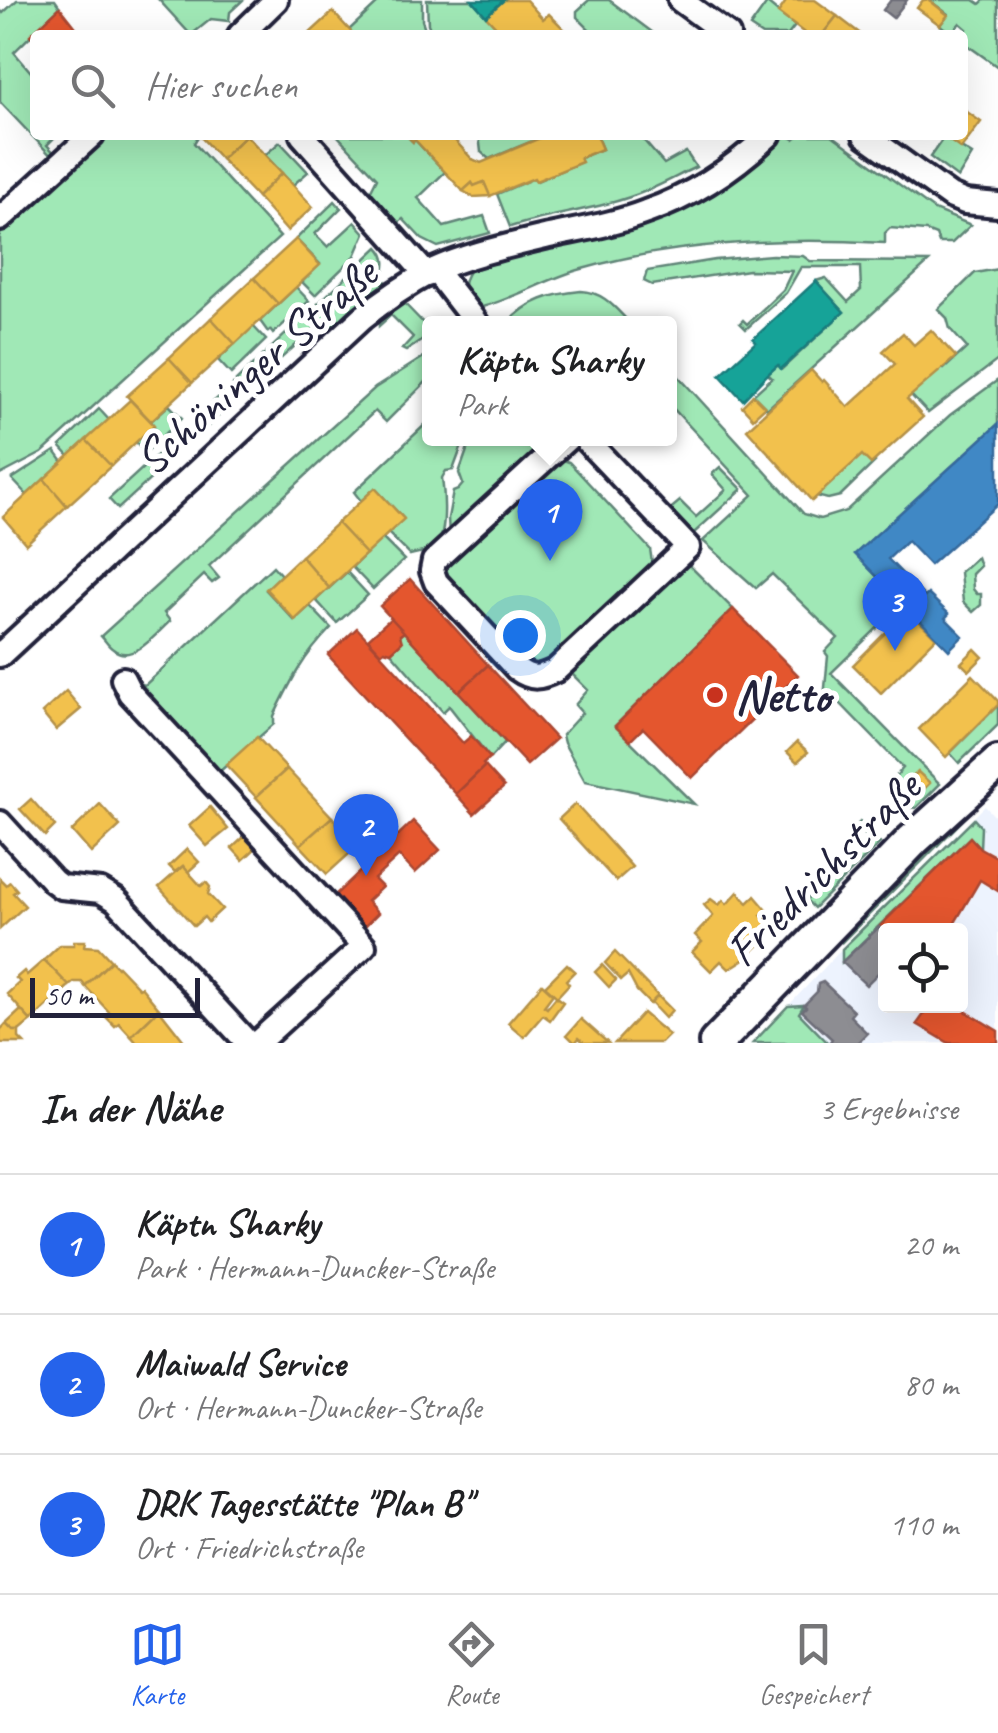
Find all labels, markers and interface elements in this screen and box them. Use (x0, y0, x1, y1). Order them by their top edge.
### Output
search box (30, 30, 968, 140)
icon: search (65, 58, 120, 113)
text: Hier suchen (145, 62, 297, 109)
street label: Schöninger Straße (122, 242, 392, 488)
popup (422, 316, 677, 446)
text: Käptn Sharky (457, 337, 642, 384)
text: Park (457, 384, 508, 425)
pin: 1 (518, 478, 582, 561)
pin: 3 (862, 568, 928, 651)
your location (495, 610, 546, 661)
place label: Netto (735, 666, 835, 726)
marker: Netto (704, 684, 726, 706)
street label: Friedrichstraße (712, 756, 936, 979)
pin: 2 (334, 794, 398, 876)
map controls (878, 923, 968, 1013)
button: locate (878, 923, 968, 1013)
scale bar (30, 973, 200, 1018)
text: 50 m (45, 978, 93, 1013)
text: In der Nähe (40, 1082, 221, 1135)
text: 3 Ergebnisse (819, 1088, 958, 1129)
text: Käptn Sharky (135, 1200, 320, 1247)
text: 1 (65, 1224, 80, 1265)
text: 20 m (904, 1224, 958, 1265)
text: Park · Hermann-Duncker-Straße (135, 1247, 494, 1288)
text: Maiwald Service (135, 1340, 346, 1387)
text: 2 (65, 1364, 80, 1405)
text: 80 m (904, 1364, 958, 1405)
text: Ort · Hermann-Duncker-Straße (135, 1387, 481, 1428)
text: DRK Tagesstätte "Plan B" (135, 1480, 471, 1527)
text: 3 (65, 1504, 80, 1545)
text: 110 m (889, 1504, 958, 1545)
text: Ort · Friedrichstraße (135, 1527, 363, 1568)
tab: Karte (130, 1617, 185, 1712)
tab: Route (444, 1617, 499, 1712)
tab: Gespeichert (759, 1617, 868, 1712)

